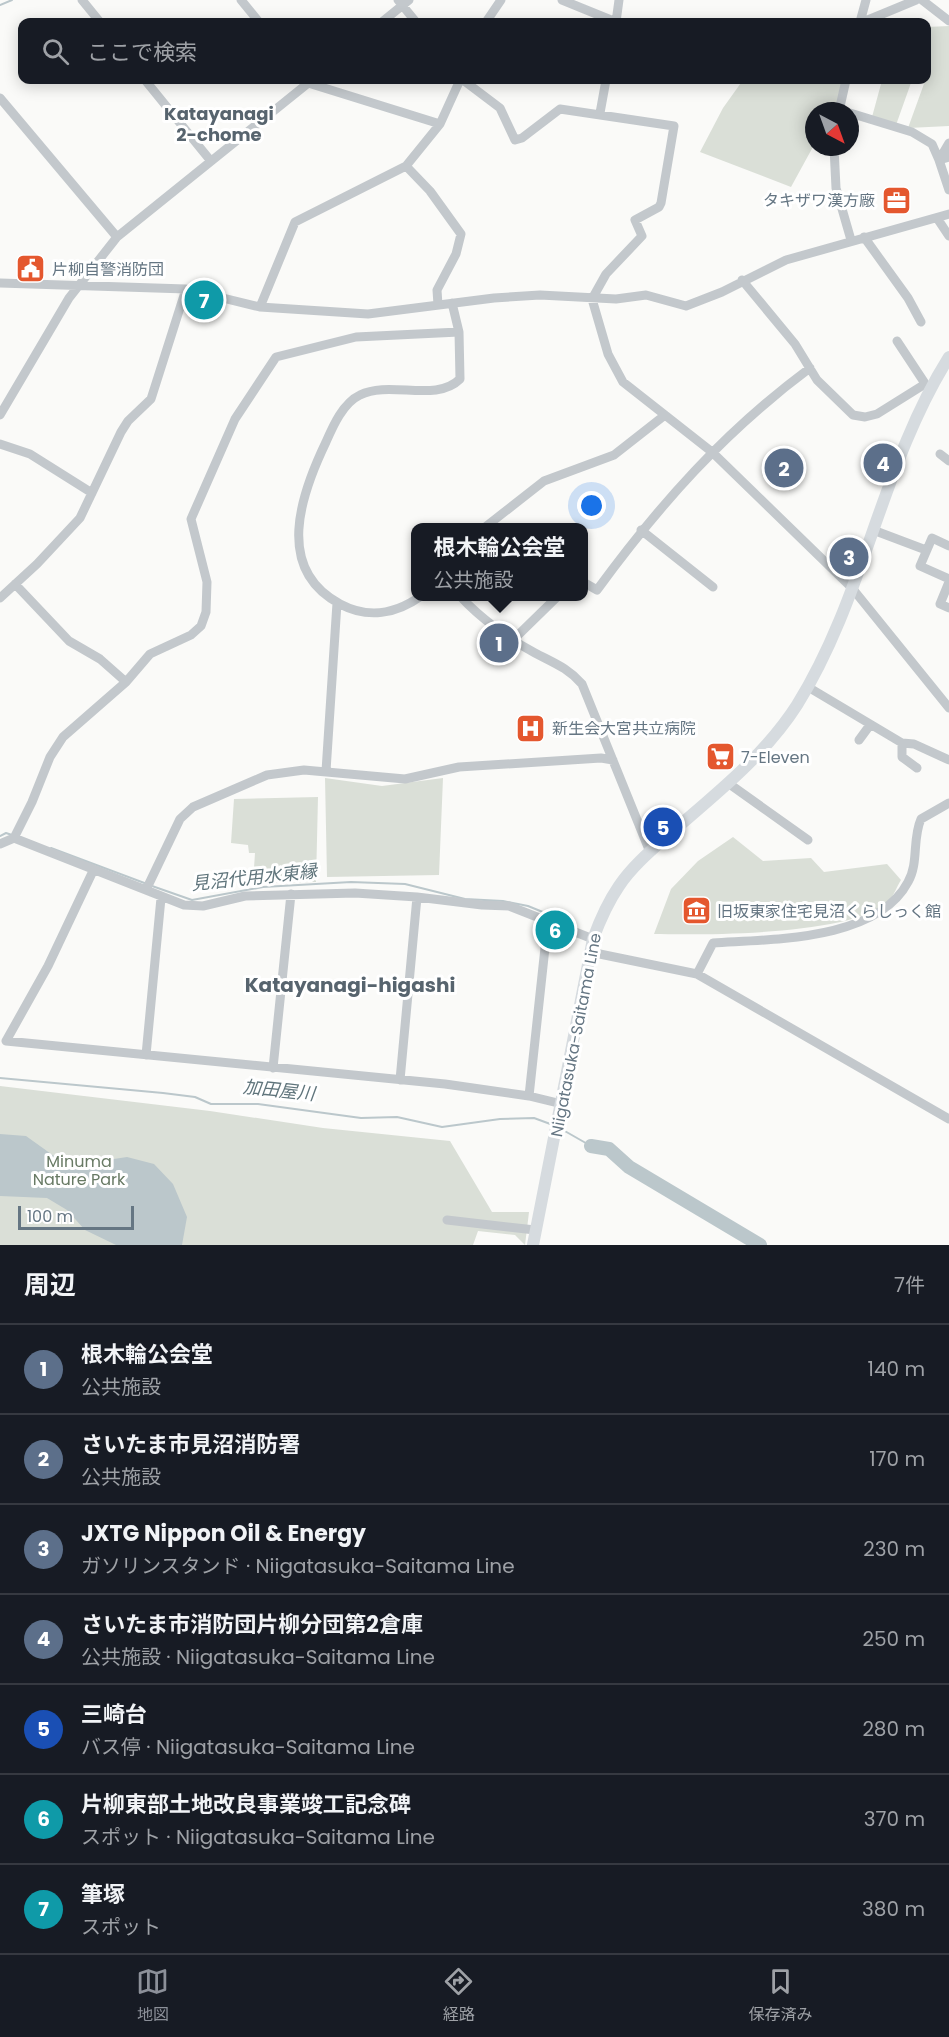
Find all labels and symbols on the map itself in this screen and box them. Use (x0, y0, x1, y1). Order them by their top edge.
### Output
district label: Katayanagi 2-chome (164, 101, 274, 147)
north arrow (805, 102, 859, 156)
office icon: タキザワ漢方廠 (880, 184, 912, 216)
place label: タキザワ漢方廠 (763, 189, 875, 212)
public building icon: 片柳自警消防団 (15, 253, 47, 285)
place label: 片柳自警消防団 (52, 258, 164, 281)
pin: 7 (184, 278, 224, 322)
pin: 4 (864, 440, 902, 486)
pin: 2 (764, 446, 804, 490)
your location (577, 491, 606, 520)
pin: 3 (830, 534, 868, 580)
pin: 1 (480, 620, 518, 666)
hospital icon: 新生会大宮共立病院 (515, 712, 547, 744)
place label: 新生会大宮共立病院 (552, 717, 696, 740)
supermarket icon: 7-Eleven (704, 741, 736, 773)
place label: 7-Eleven (741, 746, 810, 769)
pin: 5 (644, 804, 682, 850)
water label: 見沼代用水東縁 (190, 858, 320, 896)
museum icon: 旧坂東家住宅見沼くらしっく館 (680, 895, 712, 927)
place label: 旧坂東家住宅見沼くらしっく館 (717, 900, 941, 923)
pin: 6 (536, 908, 574, 952)
street label: Niigatasuka-Saitama Line (545, 931, 607, 1139)
district label: Katayanagi-higashi (245, 971, 455, 999)
water label: 加田屋川 (242, 1074, 318, 1106)
park label: Minuma Nature Park (33, 1150, 126, 1191)
scale bar (18, 1203, 134, 1230)

